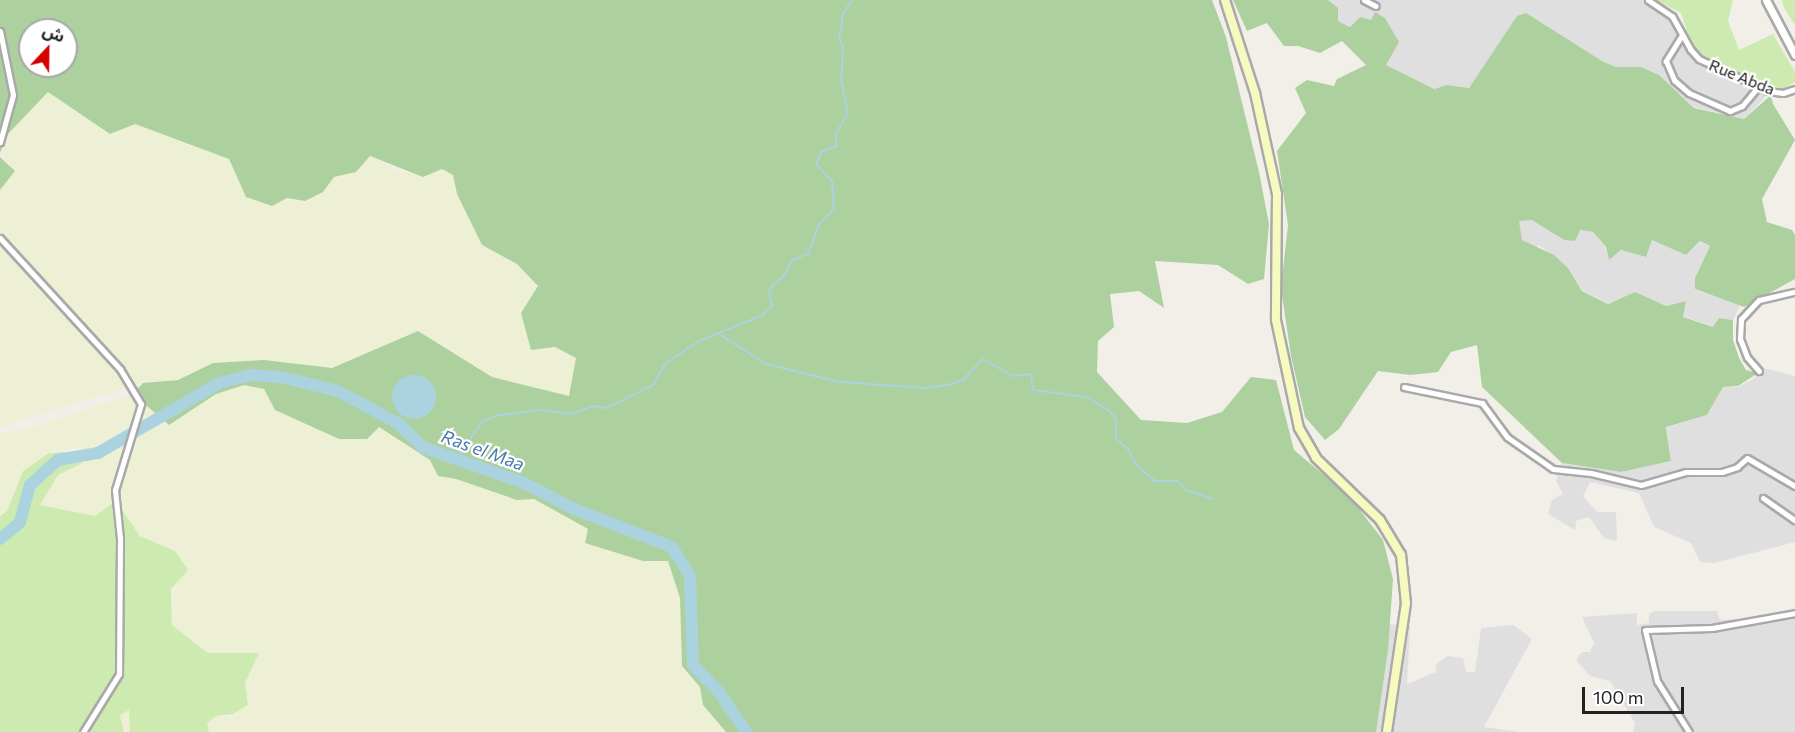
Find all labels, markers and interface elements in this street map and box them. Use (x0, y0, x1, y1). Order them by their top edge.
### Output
north arrow (18, 18, 78, 78)
text: ش (40, 20, 68, 46)
street label: Rue Abda (1706, 55, 1778, 99)
water label: Ras el Maa (439, 425, 527, 475)
scale bar (1585, 675, 1687, 713)
text: 100 m (1593, 686, 1643, 708)

